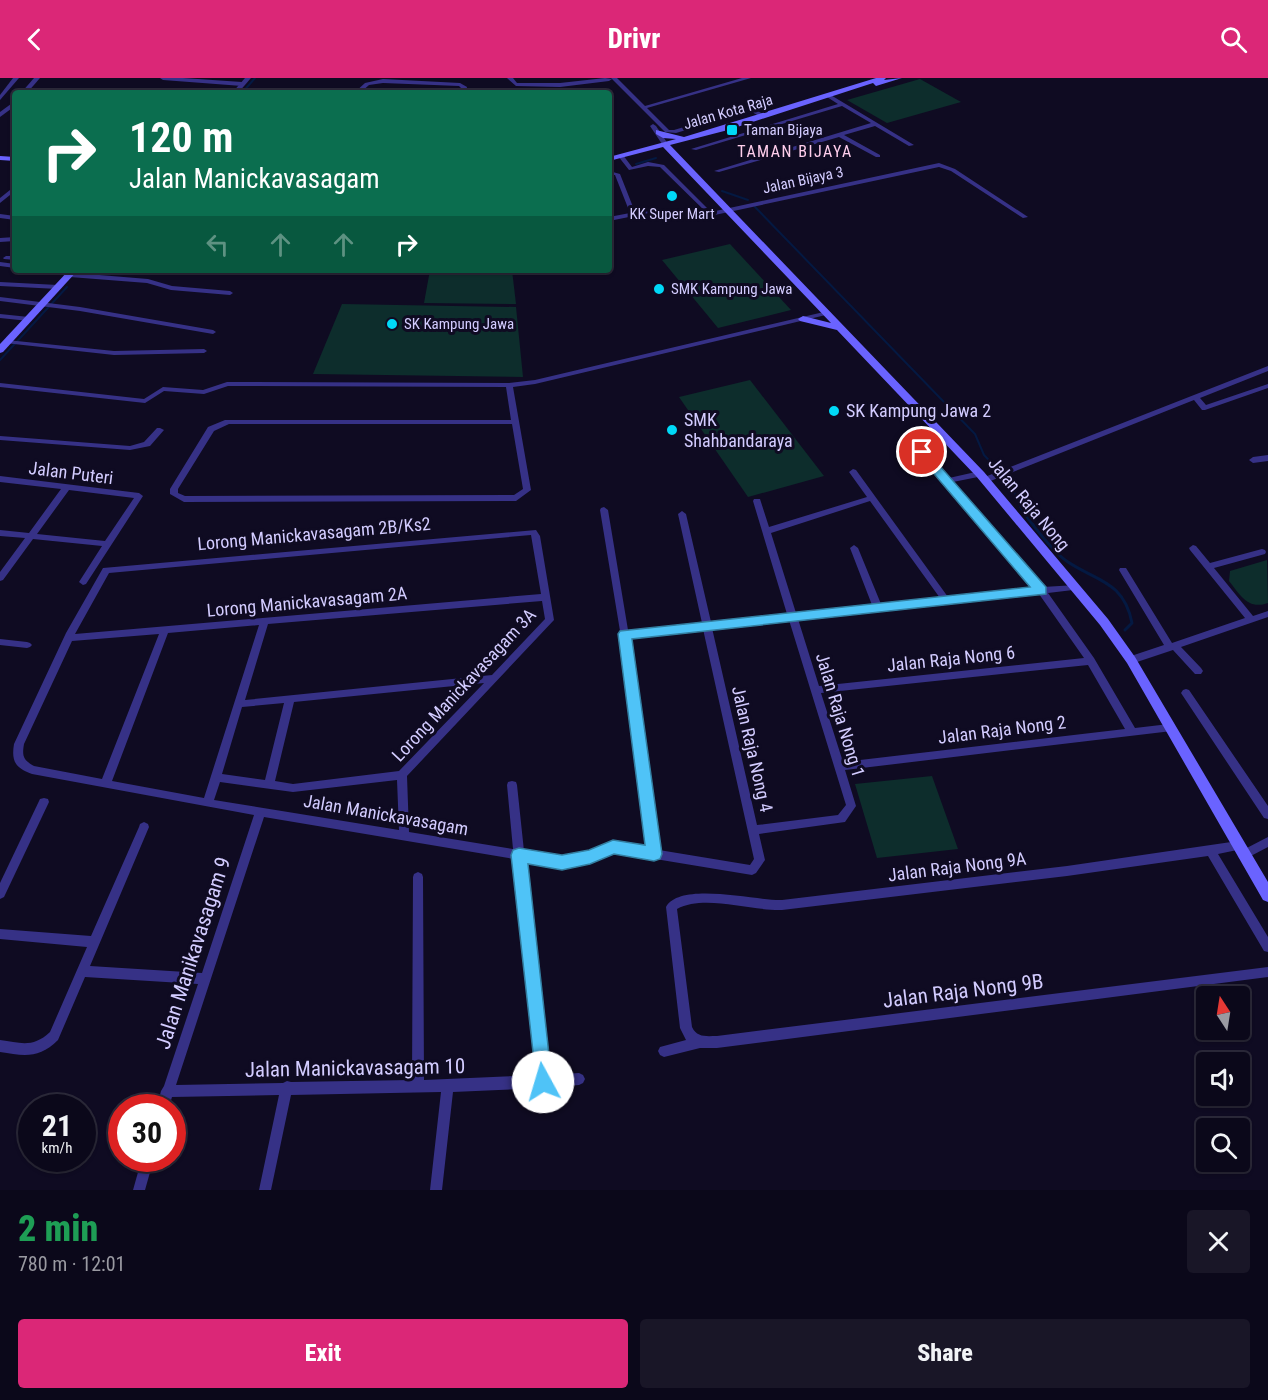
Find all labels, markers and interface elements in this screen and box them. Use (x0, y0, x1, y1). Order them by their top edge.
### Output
icon: back (18, 23, 51, 56)
text: Drivr (608, 23, 660, 55)
icon: search (1217, 23, 1250, 56)
street label: Jalan Kota Raja (681, 91, 775, 133)
text: 120 m (129, 113, 234, 162)
icon: right (30, 114, 108, 192)
place label: Taman Bijaya (744, 121, 823, 139)
marker: Taman Bijaya (725, 123, 739, 137)
district label: TAMAN BIJAYA (737, 142, 853, 161)
text: Jalan Manickavasagam (129, 163, 379, 195)
street label: Jalan Bijaya 3 (761, 163, 845, 197)
marker: KK Super Mart (665, 189, 679, 203)
place label: KK Super Mart (629, 205, 715, 223)
icon: left (201, 228, 234, 261)
icon: ahead (264, 228, 297, 261)
icon: ahead (327, 228, 360, 261)
icon: right (390, 228, 423, 261)
place label: SMK Kampung Jawa (671, 280, 793, 298)
marker: SMK Kampung Jawa (652, 282, 666, 296)
place label: SK Kampung Jawa (404, 315, 514, 333)
marker: SK Kampung Jawa (385, 317, 399, 331)
place label: SK Kampung Jawa 2 (846, 400, 991, 421)
marker: SK Kampung Jawa 2 (827, 404, 841, 418)
place label: SMK Shahbandaraya (684, 409, 793, 451)
marker: SMK Shahbandaraya (665, 423, 679, 437)
pin (896, 426, 947, 477)
icon: arrive (905, 435, 938, 468)
street label: Jalan Raja Nong (984, 453, 1075, 555)
street label: Jalan Puteri (28, 457, 115, 488)
street label: Lorong Manickavasagam 2B/Ks2 (196, 513, 432, 554)
street label: Lorong Manickavasagam 2A (206, 582, 409, 621)
street label: Lorong Manickavasagam 3A (387, 604, 540, 765)
street label: Jalan Raja Nong 6 (886, 641, 1016, 676)
street label: Jalan Raja Nong 1 (812, 650, 869, 779)
street label: Jalan Raja Nong 4 (728, 684, 777, 814)
street label: Jalan Raja Nong 2 (937, 711, 1067, 748)
street label: Jalan Manickavasagam (302, 790, 470, 839)
street label: Jalan Raja Nong 9A (887, 848, 1028, 885)
street label: Jalan Manikavasagam 9 (151, 854, 235, 1052)
street label: Jalan Raja Nong 9B (881, 969, 1045, 1013)
north arrow (1196, 986, 1250, 1040)
map controls (1196, 986, 1250, 1172)
position arrow (511, 1050, 575, 1114)
button: sound (1196, 1052, 1250, 1106)
street label: Jalan Manickavasagam 10 (245, 1054, 465, 1082)
speed limit sign: 30 (108, 1094, 186, 1172)
text: 21 (42, 1108, 72, 1143)
button: search (1196, 1118, 1250, 1172)
text: km/h (42, 1139, 72, 1157)
text: 2 min (18, 1208, 98, 1250)
button: close (1187, 1210, 1250, 1273)
text: 780 m · 12:01 (18, 1252, 125, 1276)
button: Exit (18, 1319, 628, 1388)
button: Share (640, 1319, 1250, 1388)

